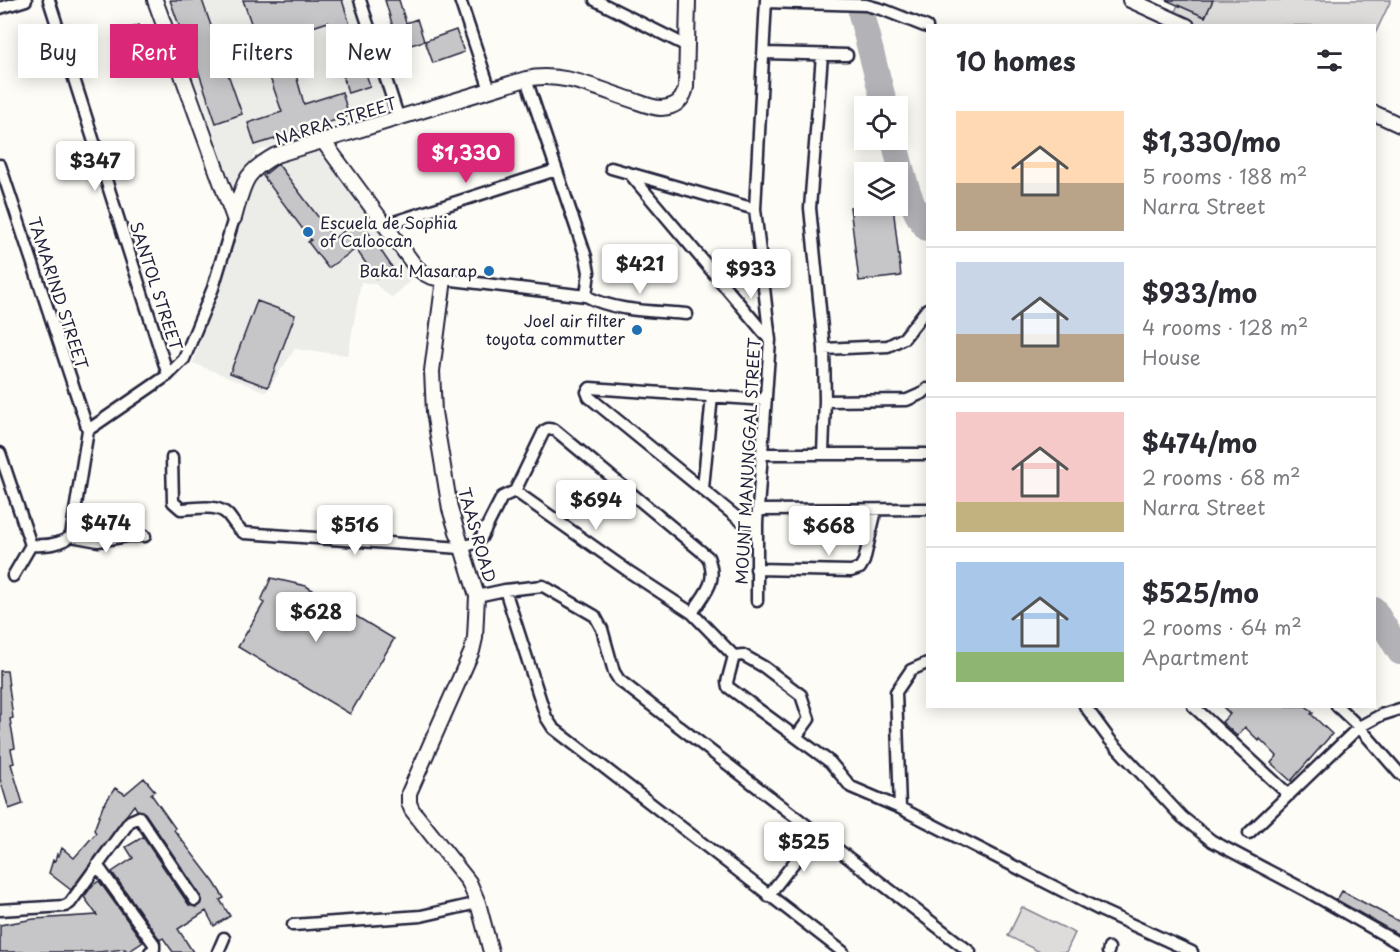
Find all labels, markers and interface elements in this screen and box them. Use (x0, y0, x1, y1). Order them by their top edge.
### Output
chip: Buy (18, 24, 98, 78)
chip: Rent (110, 24, 198, 78)
chip: Filters (210, 24, 314, 78)
chip: New (326, 24, 412, 78)
text: 10 homes (956, 41, 1076, 80)
icon: filters (1313, 44, 1346, 77)
street label: NARRA STREET (272, 90, 400, 150)
map controls (854, 96, 908, 216)
button: locate (854, 96, 908, 150)
text: $1,330/mo (1142, 122, 1281, 161)
pin: $1,330 (417, 133, 515, 184)
icon: home (1004, 135, 1076, 207)
text: $1,330 (431, 137, 501, 167)
pin: $347 (59, 141, 131, 192)
text: $347 (70, 145, 120, 175)
text: 5 rooms · 188 m² (1142, 161, 1307, 191)
button: layers (854, 162, 908, 216)
text: Narra Street (1142, 191, 1265, 221)
place label: Escuela de Sophia of Caloocan (320, 210, 458, 252)
street label: TAMARIND STREET (23, 214, 95, 372)
street label: SANTOL STREET (125, 218, 189, 353)
marker: Escuela de Sophia of Caloocan (301, 225, 315, 239)
pin: $421 (604, 244, 676, 295)
text: $421 (616, 248, 664, 278)
pin: $933 (715, 249, 787, 300)
text: $933 (726, 253, 776, 283)
place label: Baka! Masarap (359, 258, 477, 282)
marker: Baka! Masarap (482, 264, 496, 278)
text: $933/mo (1142, 273, 1257, 312)
icon: home (1004, 286, 1076, 358)
place label: Joel air filter toyota commutter (486, 308, 626, 350)
text: 4 rooms · 128 m² (1142, 312, 1308, 342)
marker: Joel air filter toyota commutter (630, 323, 644, 337)
street label: MOUNT MANUNGGAL STREET (729, 337, 765, 585)
text: House (1142, 342, 1201, 372)
text: $474/mo (1142, 423, 1257, 462)
icon: home (1004, 436, 1076, 508)
text: 2 rooms · 68 m² (1142, 462, 1301, 492)
pin: $694 (560, 480, 632, 531)
text: $694 (570, 484, 622, 514)
street label: TAAS ROAD (453, 485, 503, 585)
text: Narra Street (1142, 492, 1265, 522)
pin: $474 (70, 503, 142, 554)
pin: $516 (319, 505, 391, 556)
pin: $668 (793, 506, 865, 557)
text: $474 (81, 507, 131, 537)
text: $516 (331, 509, 379, 539)
text: $668 (803, 510, 855, 540)
text: $525/mo (1142, 573, 1259, 612)
icon: home (1004, 586, 1076, 658)
pin: $628 (280, 592, 352, 643)
text: $628 (290, 596, 342, 626)
text: 2 rooms · 64 m² (1142, 612, 1302, 642)
text: Apartment (1142, 642, 1249, 672)
pin: $525 (768, 822, 840, 873)
text: $525 (778, 826, 830, 856)

